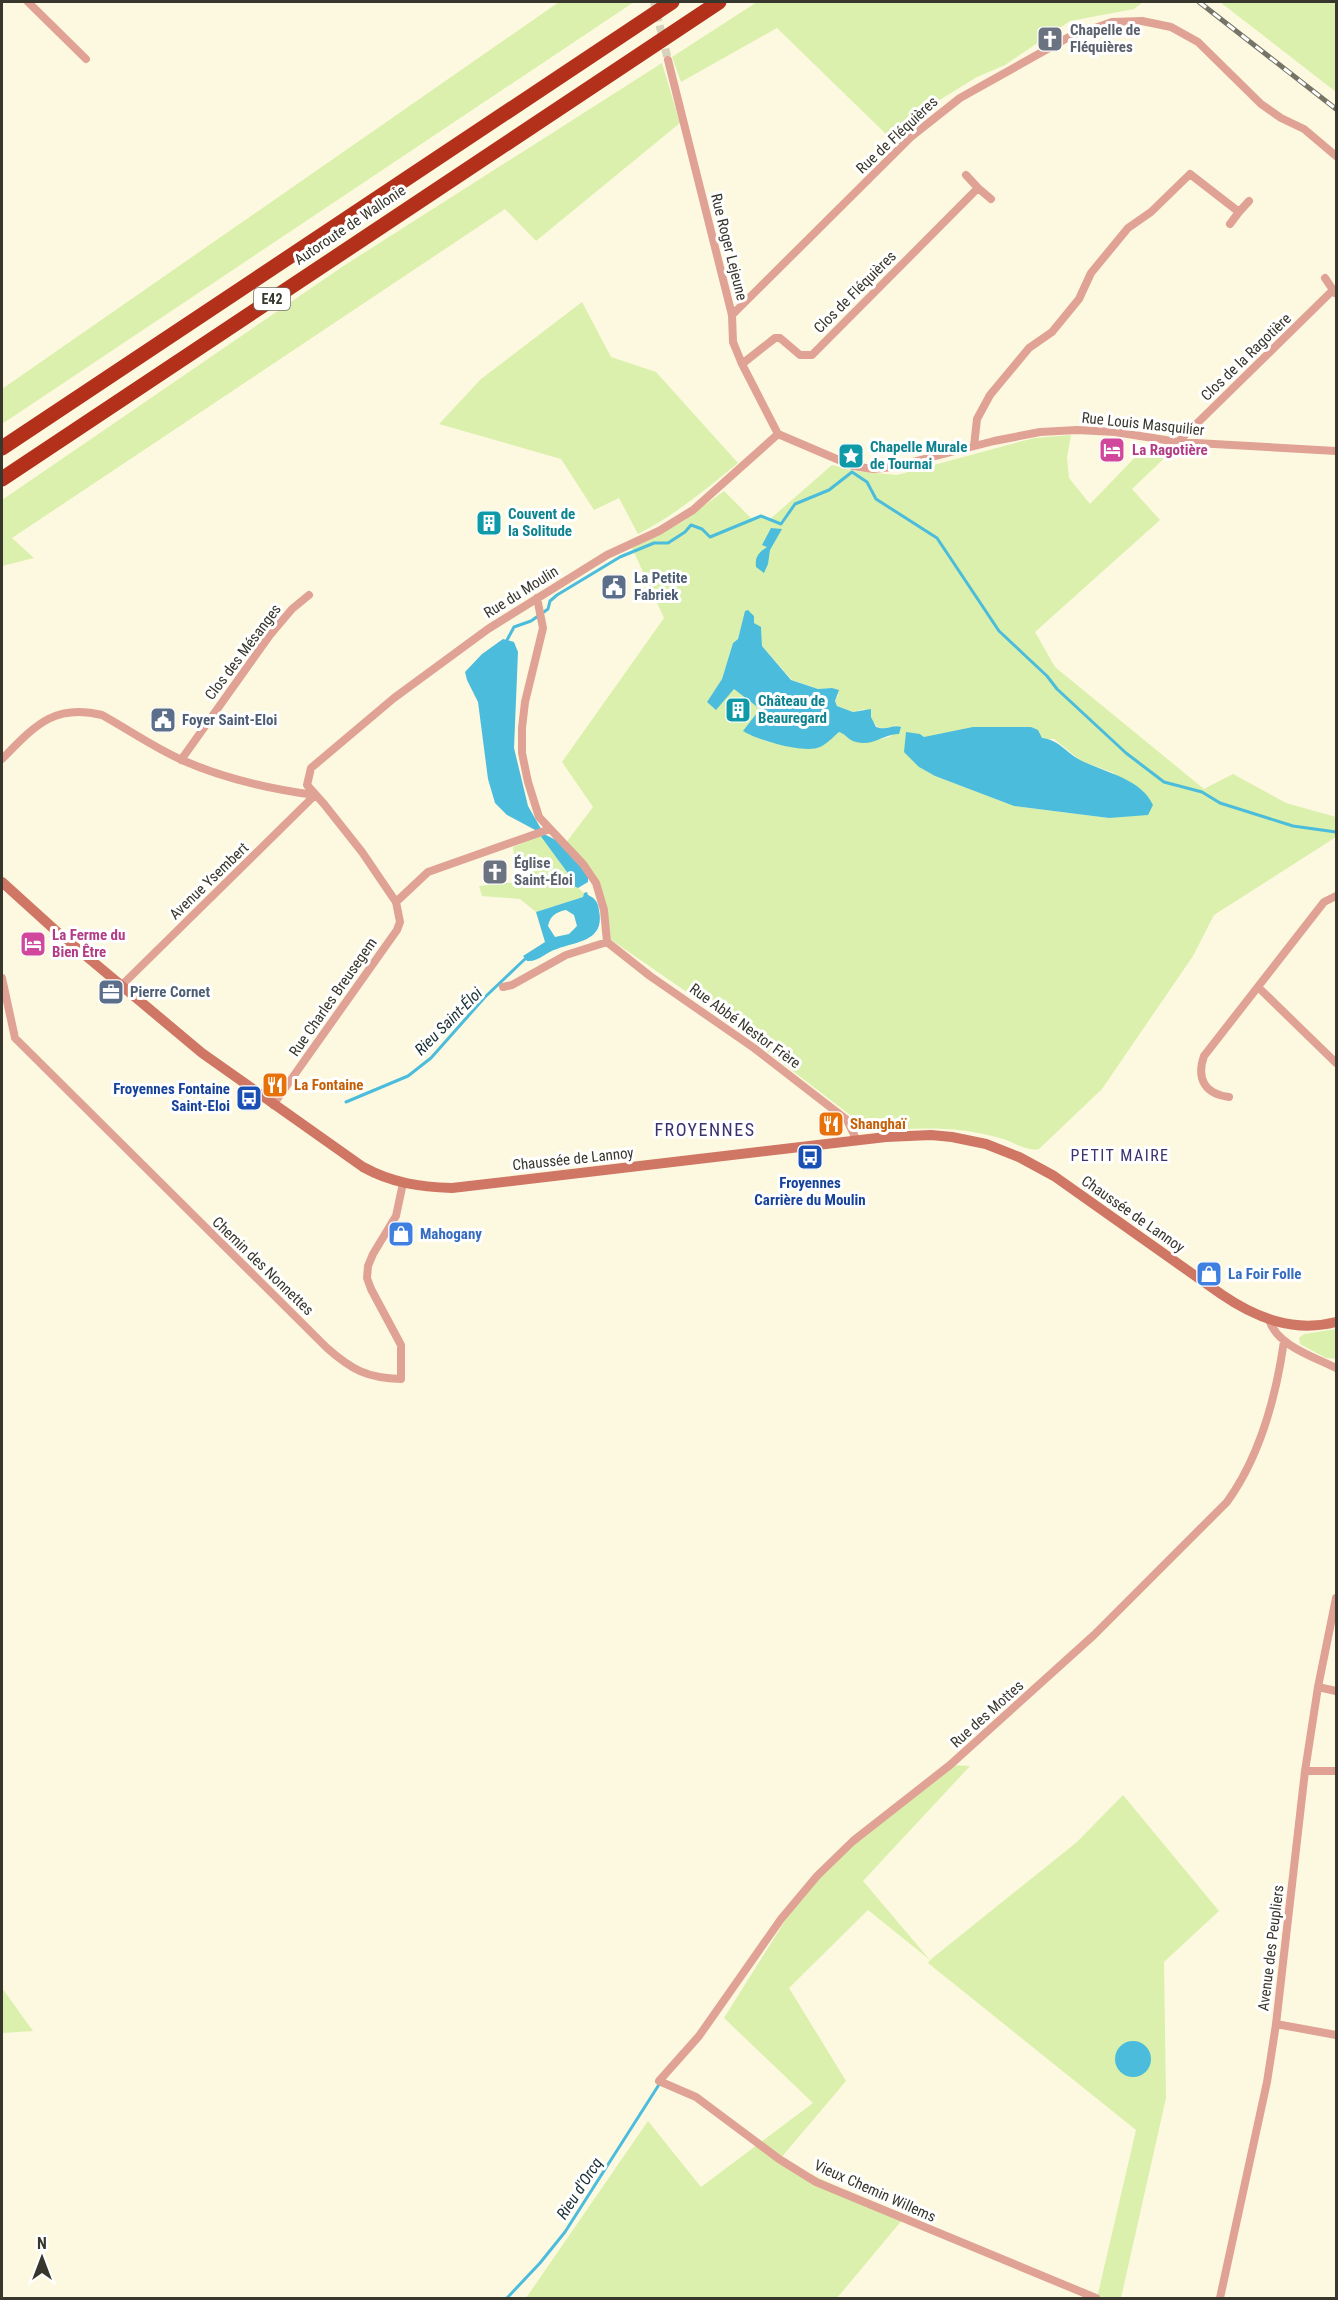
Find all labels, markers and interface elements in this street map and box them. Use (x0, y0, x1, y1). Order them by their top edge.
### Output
place label: Chapelle de Fléquières (1070, 21, 1140, 56)
church icon: Chapelle de Fléquières (1035, 24, 1065, 54)
street label: Rue de Fléquières (853, 93, 942, 177)
street label: Autoroute de Wallonie (291, 181, 409, 269)
street label: Rue Roger Lejeune (707, 192, 751, 302)
street label: Clos de Fléquières (810, 247, 900, 337)
road number: E42 (254, 288, 290, 310)
street label: Clos de la Ragotière (1197, 309, 1295, 405)
street label: Rue Louis Masquilier (1081, 409, 1206, 439)
hotel icon: La Ragotière (1097, 435, 1127, 465)
place label: Chapelle Murale de Tournai (870, 438, 967, 473)
place icon: Chapelle Murale de Tournai (836, 441, 866, 471)
place label: La Ragotière (1132, 441, 1208, 459)
place label: Couvent de la Solitude (508, 505, 575, 540)
building icon: Couvent de la Solitude (474, 508, 504, 538)
street label: Rue du Moulin (481, 562, 561, 622)
place label: La Petite Fabriek (634, 569, 687, 604)
public building icon: La Petite Fabriek (599, 572, 629, 602)
street label: Clos des Mésanges (201, 600, 285, 704)
place label: Château de Beauregard (758, 692, 827, 727)
building icon: Château de Beauregard (723, 695, 753, 725)
public building icon: Foyer Saint-Eloi (148, 705, 178, 735)
place label: Foyer Saint-Eloi (182, 711, 277, 729)
street label: Avenue Ysembert (166, 839, 252, 923)
place label: Église Saint-Éloi (514, 854, 573, 889)
church icon: Église Saint-Éloi (480, 857, 510, 887)
place label: La Ferme du Bien Être (52, 926, 125, 961)
hotel icon: La Ferme du Bien Être (18, 929, 48, 959)
street label: Rue Charles Breusegem (285, 934, 381, 1060)
office icon: Pierre Cornet (96, 977, 126, 1007)
street label: Rue Abbé Nestor Frère (686, 980, 804, 1072)
place label: Pierre Cornet (130, 983, 210, 1001)
water label: Rieu Saint-Éloi (411, 983, 486, 1059)
restaurant icon: La Fontaine (260, 1070, 290, 1100)
place label: La Fontaine (294, 1076, 364, 1094)
place label: Froyennes Fontaine Saint-Eloi (113, 1080, 230, 1115)
bus stop icon: Froyennes Fontaine Saint-Eloi (234, 1083, 264, 1113)
restaurant icon: Shanghaï (816, 1109, 846, 1139)
place label: Shanghaï (850, 1115, 907, 1133)
district label: FROYENNES (654, 1119, 756, 1140)
bus stop icon: Froyennes Carrière du Moulin (795, 1142, 825, 1172)
street label: Chaussée de Lannoy (511, 1144, 635, 1174)
district label: PETIT MAIRE (1070, 1146, 1170, 1165)
street label: Chaussée de Lannoy (1078, 1172, 1188, 1256)
place label: Froyennes Carrière du Moulin (754, 1174, 866, 1209)
street label: Chemin des Nonnettes (209, 1213, 318, 1319)
shop icon: Mahogany (386, 1219, 416, 1249)
place label: Mahogany (420, 1225, 482, 1243)
shop icon: La Foir Folle (1194, 1259, 1224, 1289)
place label: La Foir Folle (1228, 1265, 1302, 1283)
street label: Rue des Mottes (947, 1676, 1027, 1751)
street label: Avenue des Peupliers (1254, 1884, 1288, 2012)
water label: Rieu d'Orcq (553, 2154, 606, 2223)
street label: Vieux Chemin Willems (811, 2156, 939, 2226)
north arrow (12, 2228, 72, 2288)
text: N (37, 2234, 47, 2253)

